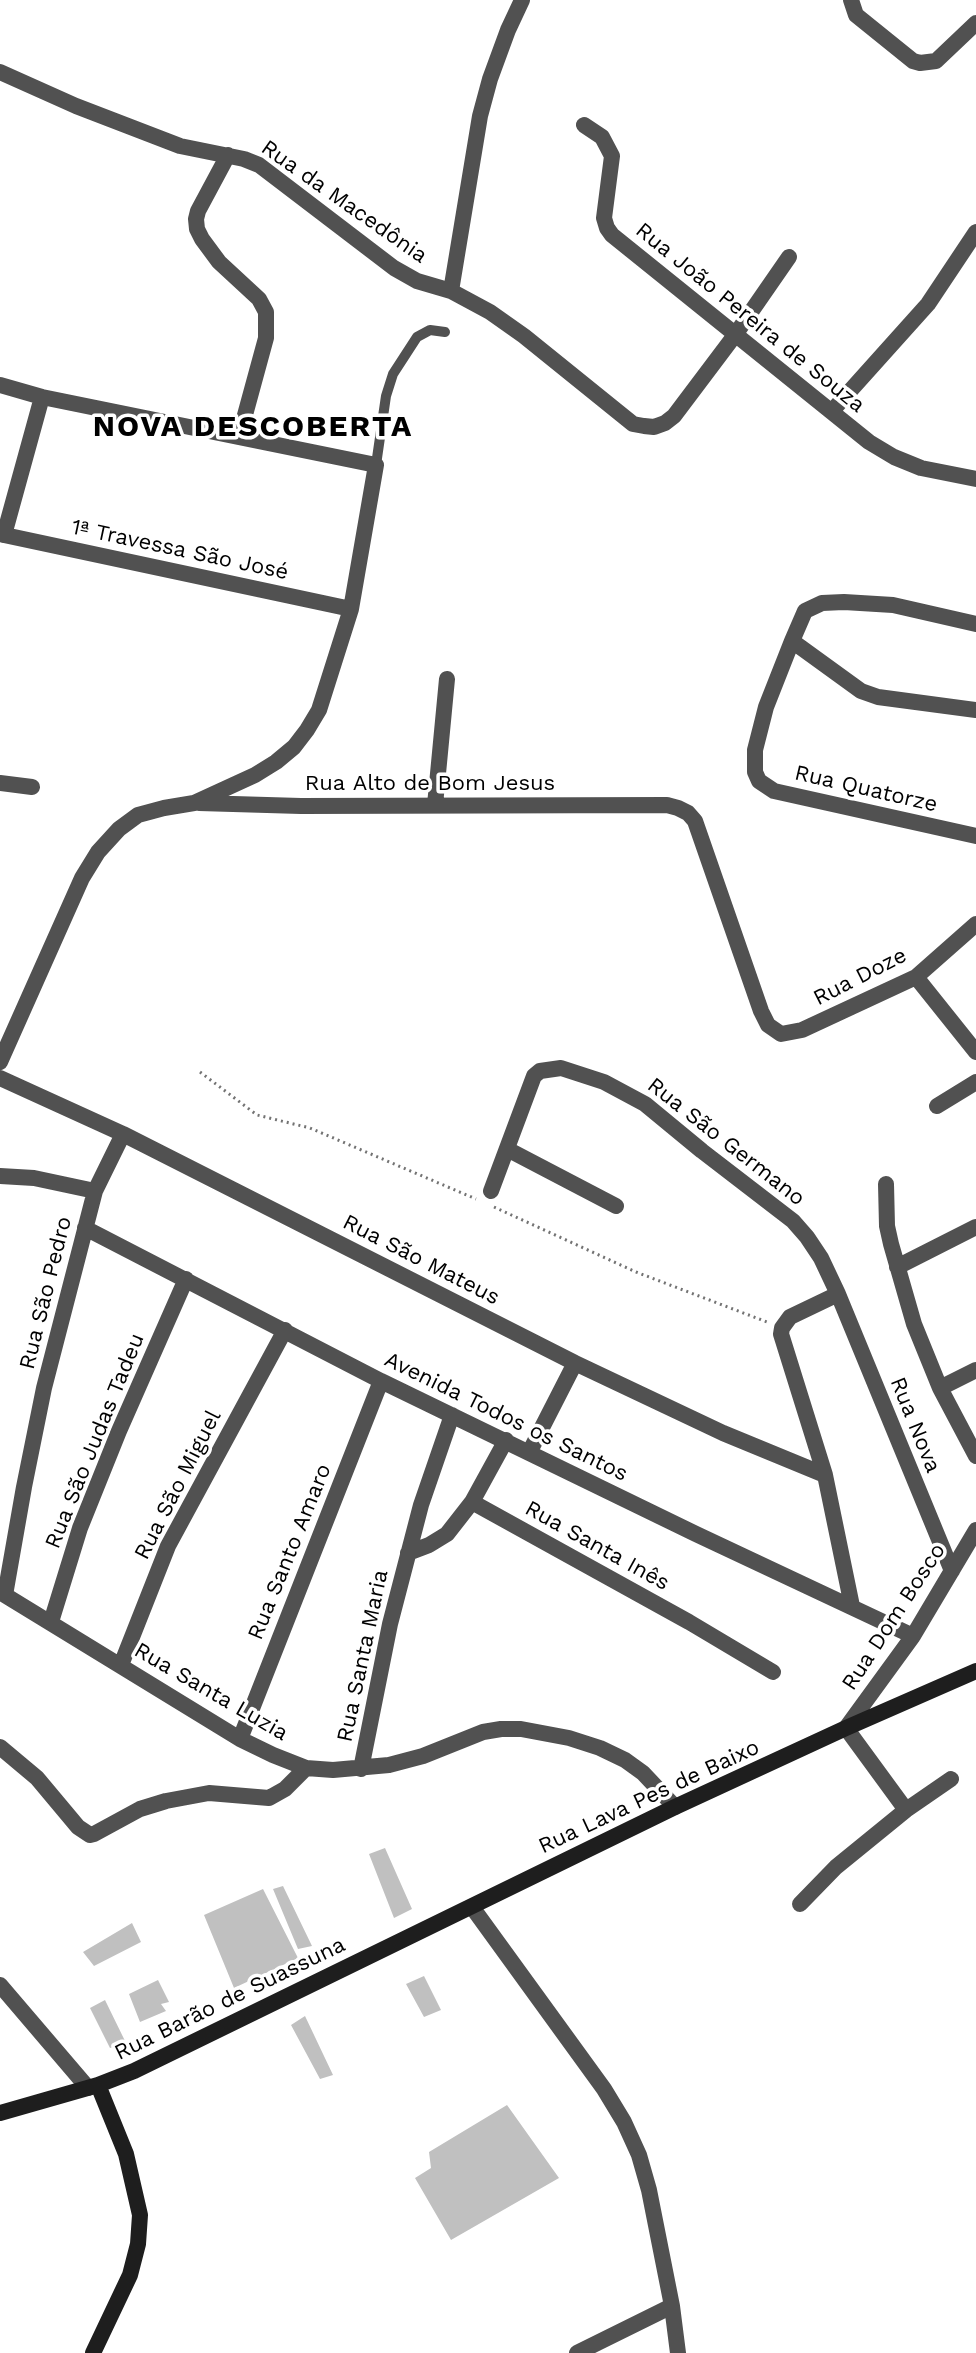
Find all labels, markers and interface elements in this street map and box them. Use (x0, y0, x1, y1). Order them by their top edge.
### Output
street label: Rua da Macedônia (256, 135, 432, 269)
street label: Rua João Pereira de Souza (630, 217, 870, 419)
district label: NOVA DESCOBERTA (93, 409, 413, 445)
street label: 1ª Travessa São José (69, 514, 291, 586)
street label: Rua Quatorze (792, 760, 940, 818)
street label: Rua Alto de Bom Jesus (305, 771, 555, 797)
street label: Rua Doze (809, 942, 911, 1012)
street label: Rua São Germano (642, 1072, 810, 1212)
street label: Rua São Mateus (338, 1209, 504, 1311)
street label: Rua São Pedro (14, 1214, 78, 1372)
street label: Rua São Judas Tadeu (40, 1330, 150, 1552)
street label: Avenida Todos os Santos (380, 1347, 632, 1487)
street label: Rua Nova (884, 1373, 946, 1477)
street label: Rua São Miguel (129, 1406, 227, 1564)
street label: Rua Santo Amaro (243, 1460, 337, 1644)
street label: Rua Santa Inês (520, 1495, 674, 1597)
street label: Rua Dom Bosco (837, 1538, 951, 1696)
street label: Rua Santa Maria (332, 1568, 394, 1744)
street label: Rua Santa Luzia (129, 1637, 293, 1747)
street label: Rua Lava Pes de Baixo (534, 1734, 764, 1860)
street label: Rua Barão de Suassuna (110, 1932, 350, 2066)

